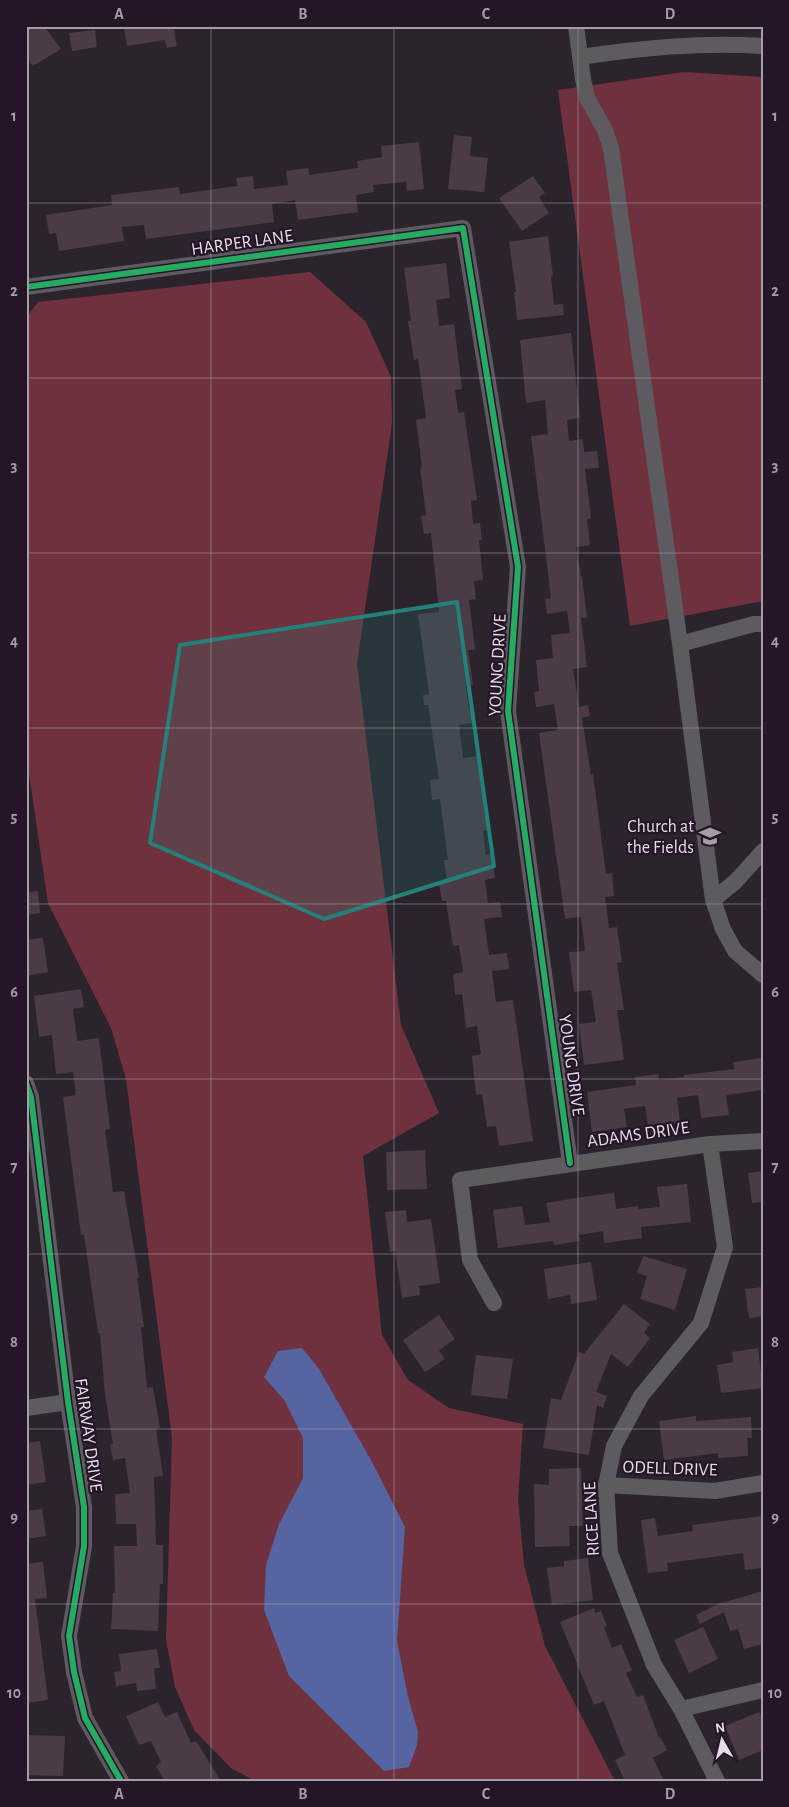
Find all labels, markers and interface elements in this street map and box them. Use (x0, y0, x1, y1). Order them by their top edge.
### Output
text: A (114, 6, 124, 22)
text: B (298, 6, 308, 22)
text: C (482, 6, 491, 22)
text: D (665, 6, 676, 22)
text: 1 (11, 108, 17, 124)
text: 1 (772, 108, 778, 124)
street label: HARPER LANE (190, 227, 294, 259)
text: 2 (10, 283, 18, 299)
text: 2 (771, 283, 779, 299)
text: 3 (11, 458, 18, 474)
text: 3 (772, 458, 779, 474)
street label: YOUNG DRIVE (486, 613, 510, 717)
text: 4 (10, 633, 18, 649)
text: 4 (771, 633, 779, 649)
text: 5 (11, 809, 18, 825)
text: 5 (772, 809, 779, 825)
place label: Church at the Fields (627, 818, 694, 857)
school or university icon: Church at the Fields (697, 823, 723, 849)
text: 6 (10, 984, 18, 1000)
text: 6 (771, 984, 779, 1000)
street label: YOUNG DRIVE (555, 1013, 587, 1117)
street label: ADAMS DRIVE (586, 1119, 691, 1151)
text: 7 (11, 1159, 18, 1175)
text: 7 (772, 1159, 779, 1175)
text: 8 (10, 1334, 18, 1350)
text: 8 (771, 1334, 779, 1350)
street label: FAIRWAY DRIVE (71, 1377, 105, 1494)
street label: ODELL DRIVE (622, 1458, 718, 1480)
street label: RICE LANE (581, 1481, 603, 1557)
text: 9 (10, 1509, 18, 1525)
text: 9 (771, 1509, 779, 1525)
text: 10 (7, 1685, 21, 1701)
text: 10 (768, 1685, 782, 1701)
north arrow (696, 1714, 746, 1764)
text: N (715, 1721, 726, 1736)
text: A (114, 1786, 124, 1802)
text: B (298, 1786, 308, 1802)
text: C (482, 1786, 491, 1802)
text: D (665, 1786, 676, 1802)

